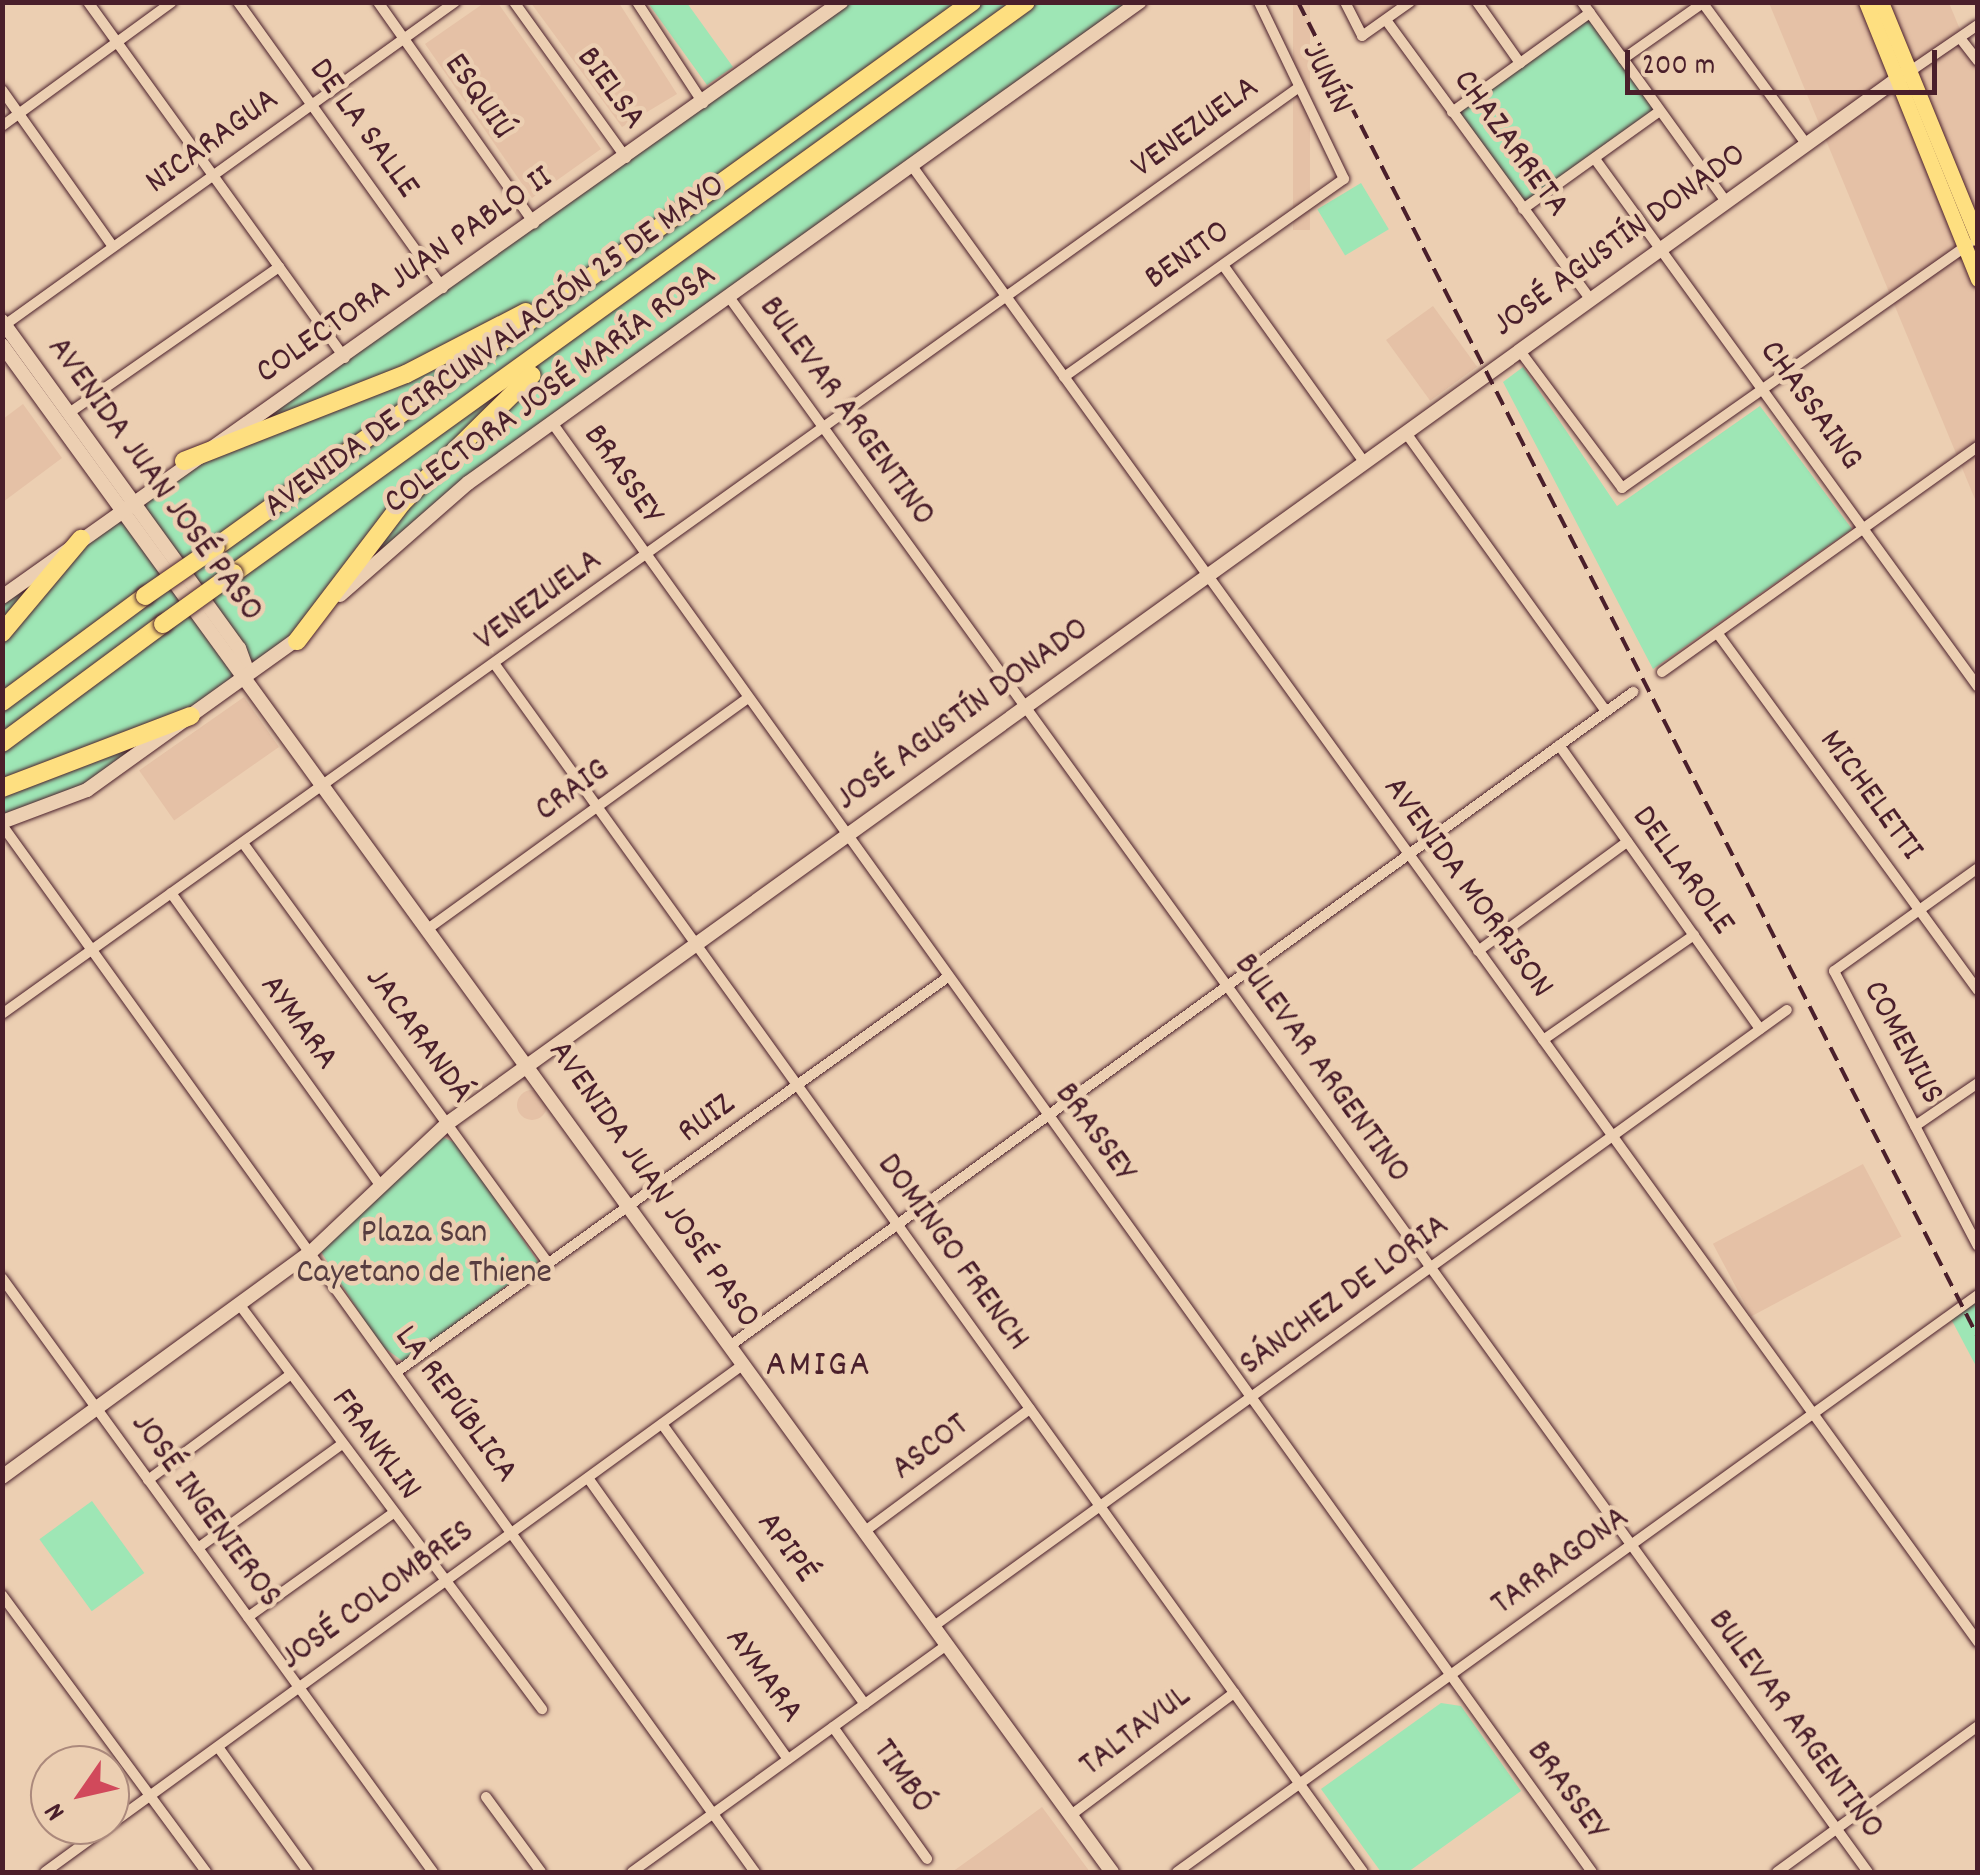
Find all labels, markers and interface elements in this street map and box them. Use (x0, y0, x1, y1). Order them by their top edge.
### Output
scale bar (1630, 30, 1942, 92)
street label: JUNÍN (1291, 37, 1361, 121)
street label: BIELSA (566, 39, 654, 139)
street label: ESQUIÚ (433, 46, 523, 148)
text: 200 m (1642, 46, 1715, 89)
street label: DE LA SALLE (298, 51, 428, 207)
street label: CHAZARRETA (1442, 62, 1578, 226)
street label: VENEZUELA (1124, 68, 1268, 188)
street label: NICARAGUA (138, 80, 288, 204)
street label: JOSÉ AGUSTÍN DONADO (1485, 135, 1755, 347)
street label: COLECTORA JUAN PABLO II (248, 158, 562, 394)
street label: AVENIDA DE CIRCUNVALACIÓN 25 DE MAYO (256, 166, 734, 528)
street label: BENITO (1137, 212, 1239, 300)
street label: COLECTORA JOSÉ MARÍA ROSA (377, 255, 725, 525)
street label: BULEVAR ARGENTINO (749, 289, 943, 535)
street label: AVENIDA JUAN JOSÉ PASO (37, 329, 271, 631)
street label: CHASSAING (1749, 333, 1871, 479)
street label: BRASSEY (573, 417, 671, 533)
street label: VENEZUELA (467, 541, 611, 661)
street label: JOSÉ AGUSTÍN DONADO (828, 609, 1098, 821)
street label: MICHELETTI (1808, 722, 1932, 870)
street label: CRAIG (527, 750, 619, 832)
street label: AVENIDA MORRISON (1373, 769, 1561, 1007)
street label: DELLAROLE (1621, 798, 1743, 944)
street label: BULEVAR ARGENTINO (1224, 946, 1418, 1192)
street label: JACARANDÁ (355, 960, 481, 1112)
street label: AYMARA (249, 967, 347, 1079)
street label: COMENIUS (1852, 974, 1952, 1112)
street label: AVENIDA JUAN JOSÉ PASO (538, 1033, 768, 1337)
street label: BRASSEY (1044, 1075, 1144, 1191)
street label: RUIZ (670, 1084, 744, 1154)
street label: DOMINGO FRENCH (866, 1146, 1038, 1360)
street label: SÁNCHEZ DE LORIA (1232, 1206, 1458, 1386)
park label: Plaza San Cayetano de Thiene (296, 1213, 552, 1295)
street label: LA REPÚBLICA (384, 1318, 526, 1492)
district label: AMIGA (765, 1344, 873, 1390)
street label: FRANKLIN (320, 1381, 430, 1509)
street label: JOSÉ INGENIEROS (120, 1405, 290, 1617)
street label: ASCOT (884, 1405, 978, 1491)
street label: TARRAGONA (1484, 1498, 1638, 1626)
street label: APIPÉ (746, 1504, 826, 1592)
street label: JOSÉ COLOMBRES (273, 1512, 483, 1680)
street label: BULEVAR ARGENTINO (1698, 1602, 1892, 1848)
street label: AYMARA (714, 1620, 812, 1732)
street label: TALTAVUL (1072, 1677, 1200, 1787)
street label: TIMBÓ (862, 1732, 942, 1822)
street label: BRASSEY (1516, 1733, 1616, 1849)
north arrow (30, 1745, 130, 1845)
text: N (36, 1794, 77, 1828)

